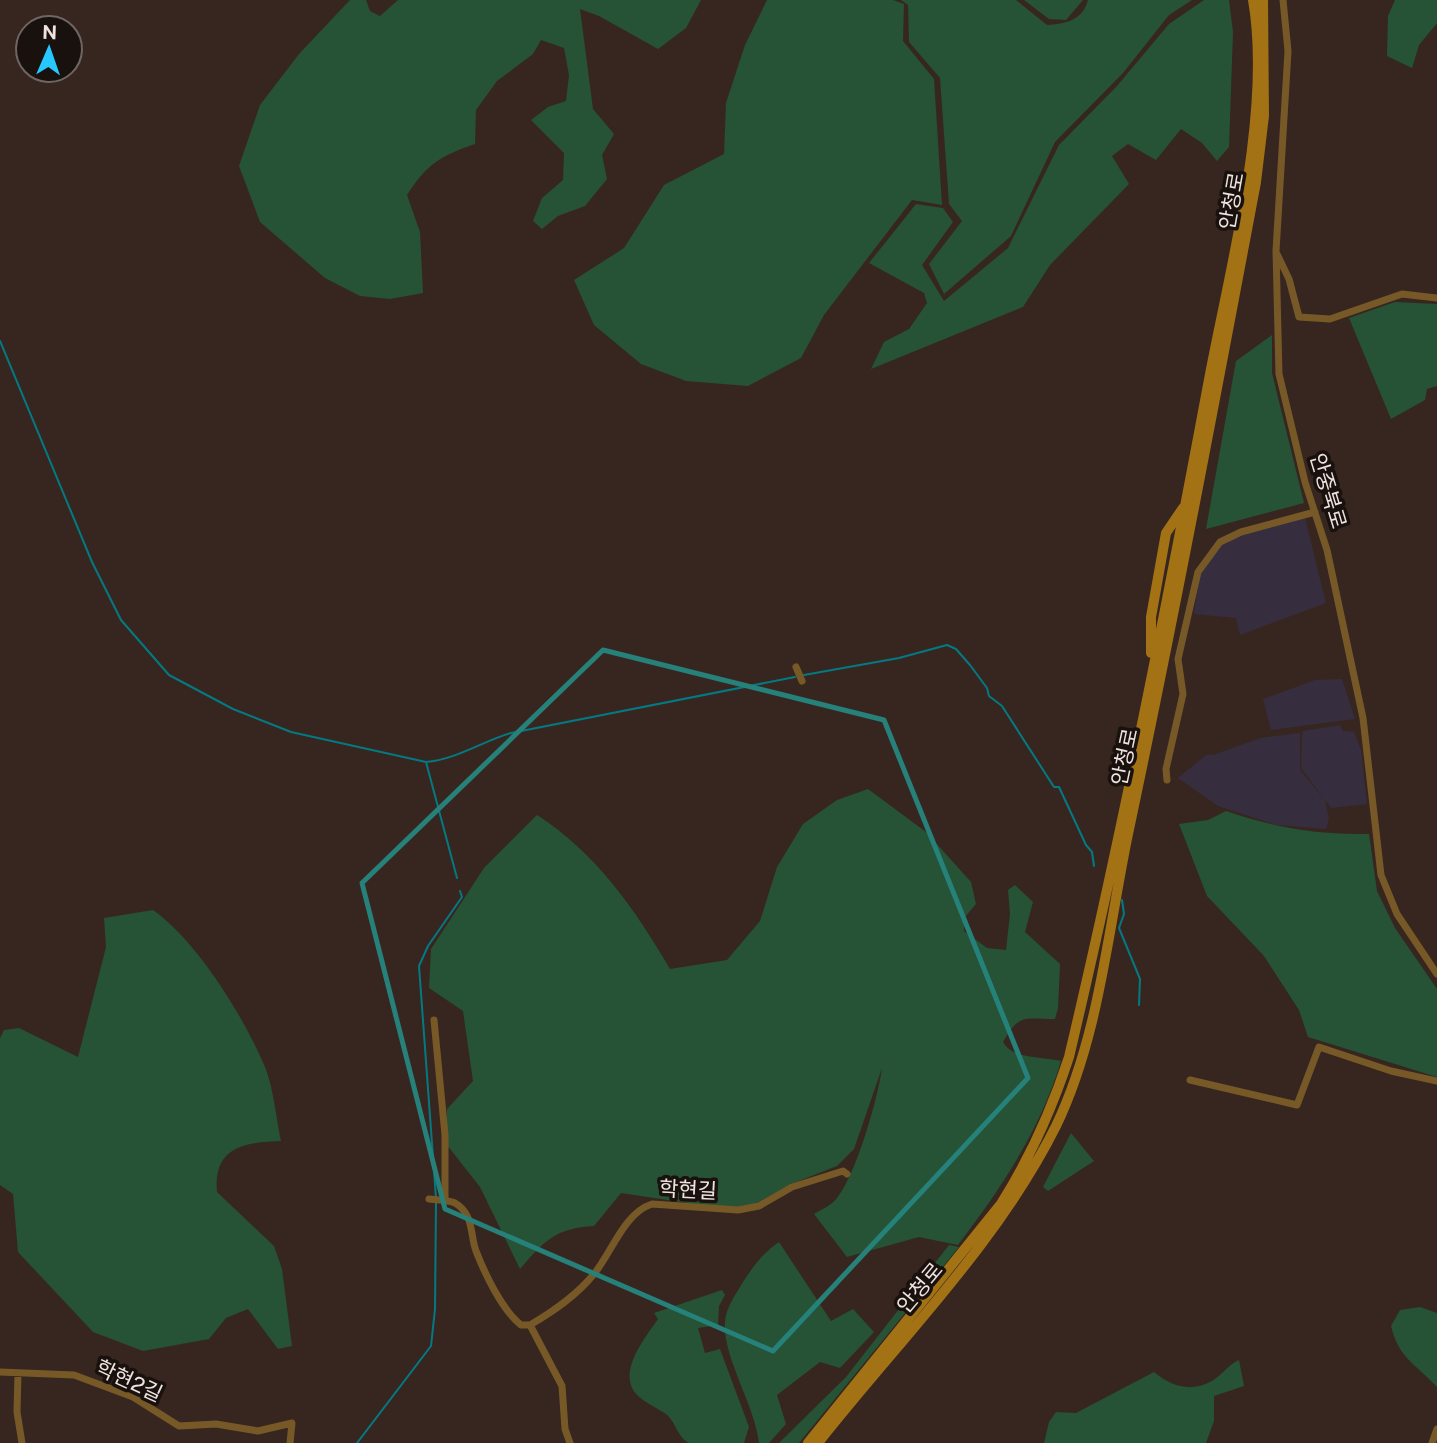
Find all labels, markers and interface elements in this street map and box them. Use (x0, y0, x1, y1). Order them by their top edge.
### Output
north arrow (14, 14, 84, 84)
text: N (42, 21, 57, 43)
street label: 안청로 (1214, 170, 1249, 232)
street label: 안중북로 (1305, 450, 1352, 531)
street label: 안청로 (1106, 726, 1143, 788)
street label: 학현길 (658, 1176, 718, 1204)
street label: 안청로 (891, 1257, 948, 1318)
street label: 학현2길 (92, 1354, 166, 1407)

